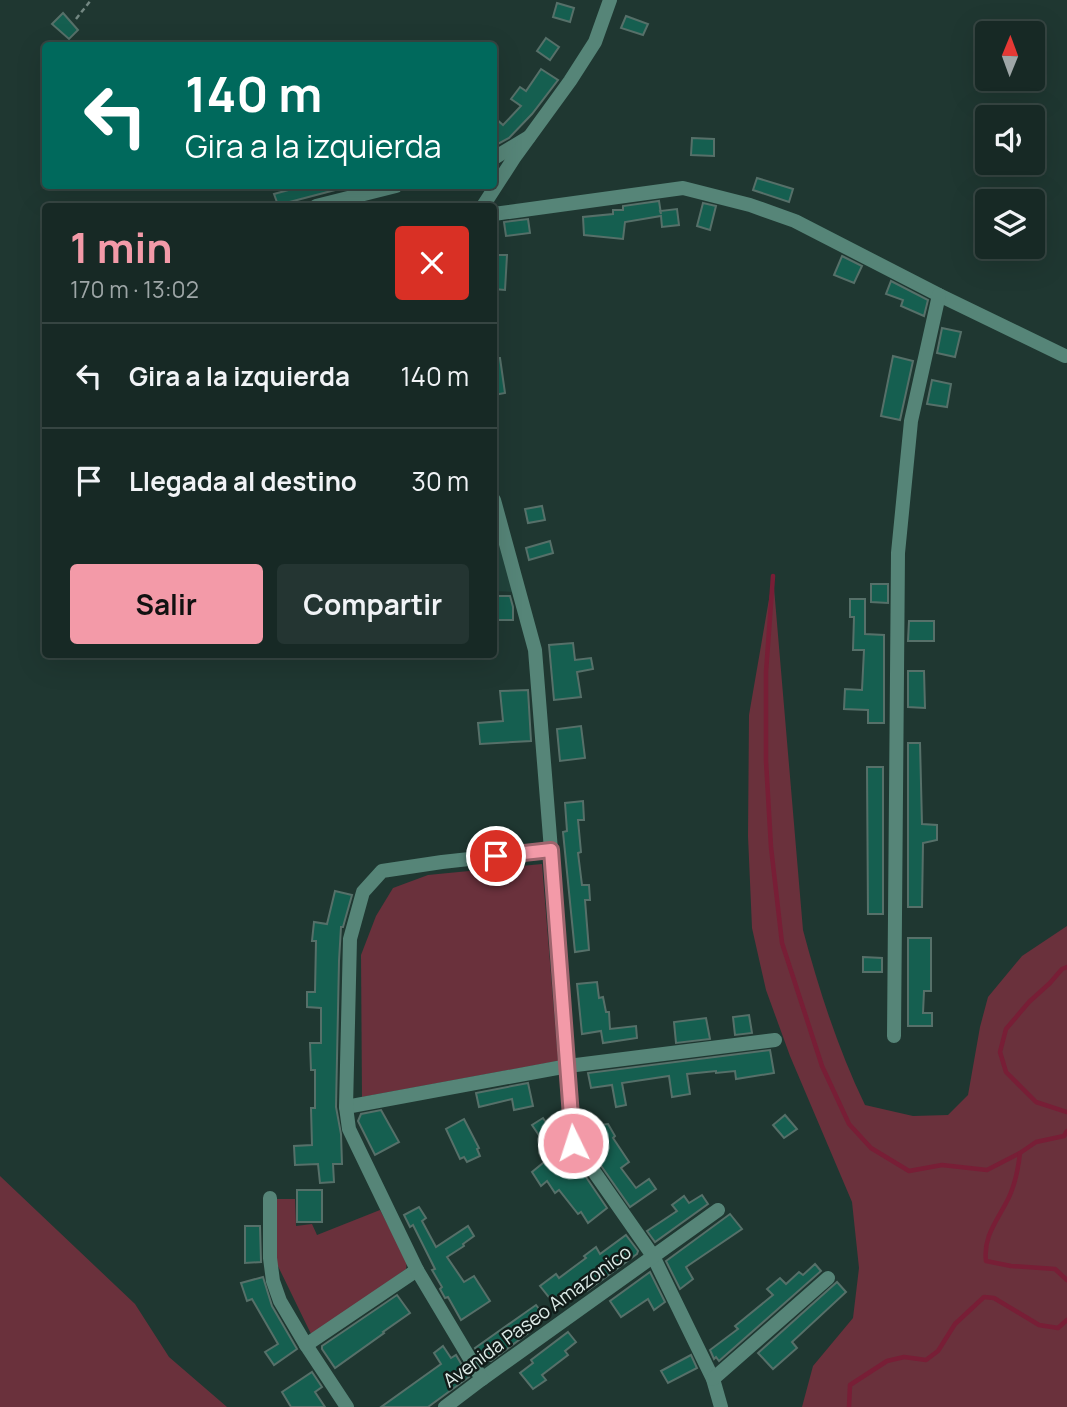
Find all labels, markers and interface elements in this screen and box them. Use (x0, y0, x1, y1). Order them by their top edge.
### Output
north arrow (975, 21, 1045, 91)
map controls (975, 21, 1045, 259)
text: 140 m (185, 60, 322, 127)
icon: left (70, 70, 161, 161)
button: sound (975, 105, 1045, 175)
text: Gira a la izquierda (185, 124, 441, 168)
button: layers (975, 189, 1045, 259)
text: 1 min (70, 218, 173, 276)
button: close (395, 226, 469, 300)
text: 170 m · 13:02 (70, 273, 199, 305)
icon: left (70, 357, 108, 395)
text: Gira a la izquierda (129, 358, 350, 394)
text: 140 m (400, 358, 469, 394)
icon: arrive (70, 462, 108, 500)
text: Llegada al destino (129, 463, 357, 499)
text: 30 m (412, 463, 469, 499)
button: Salir (70, 564, 263, 644)
button: Compartir (277, 564, 469, 644)
pin (466, 826, 526, 886)
icon: arrive (477, 837, 515, 875)
position arrow (536, 1106, 610, 1180)
street label: Avenida Paseo Amazonico (438, 1239, 636, 1393)

